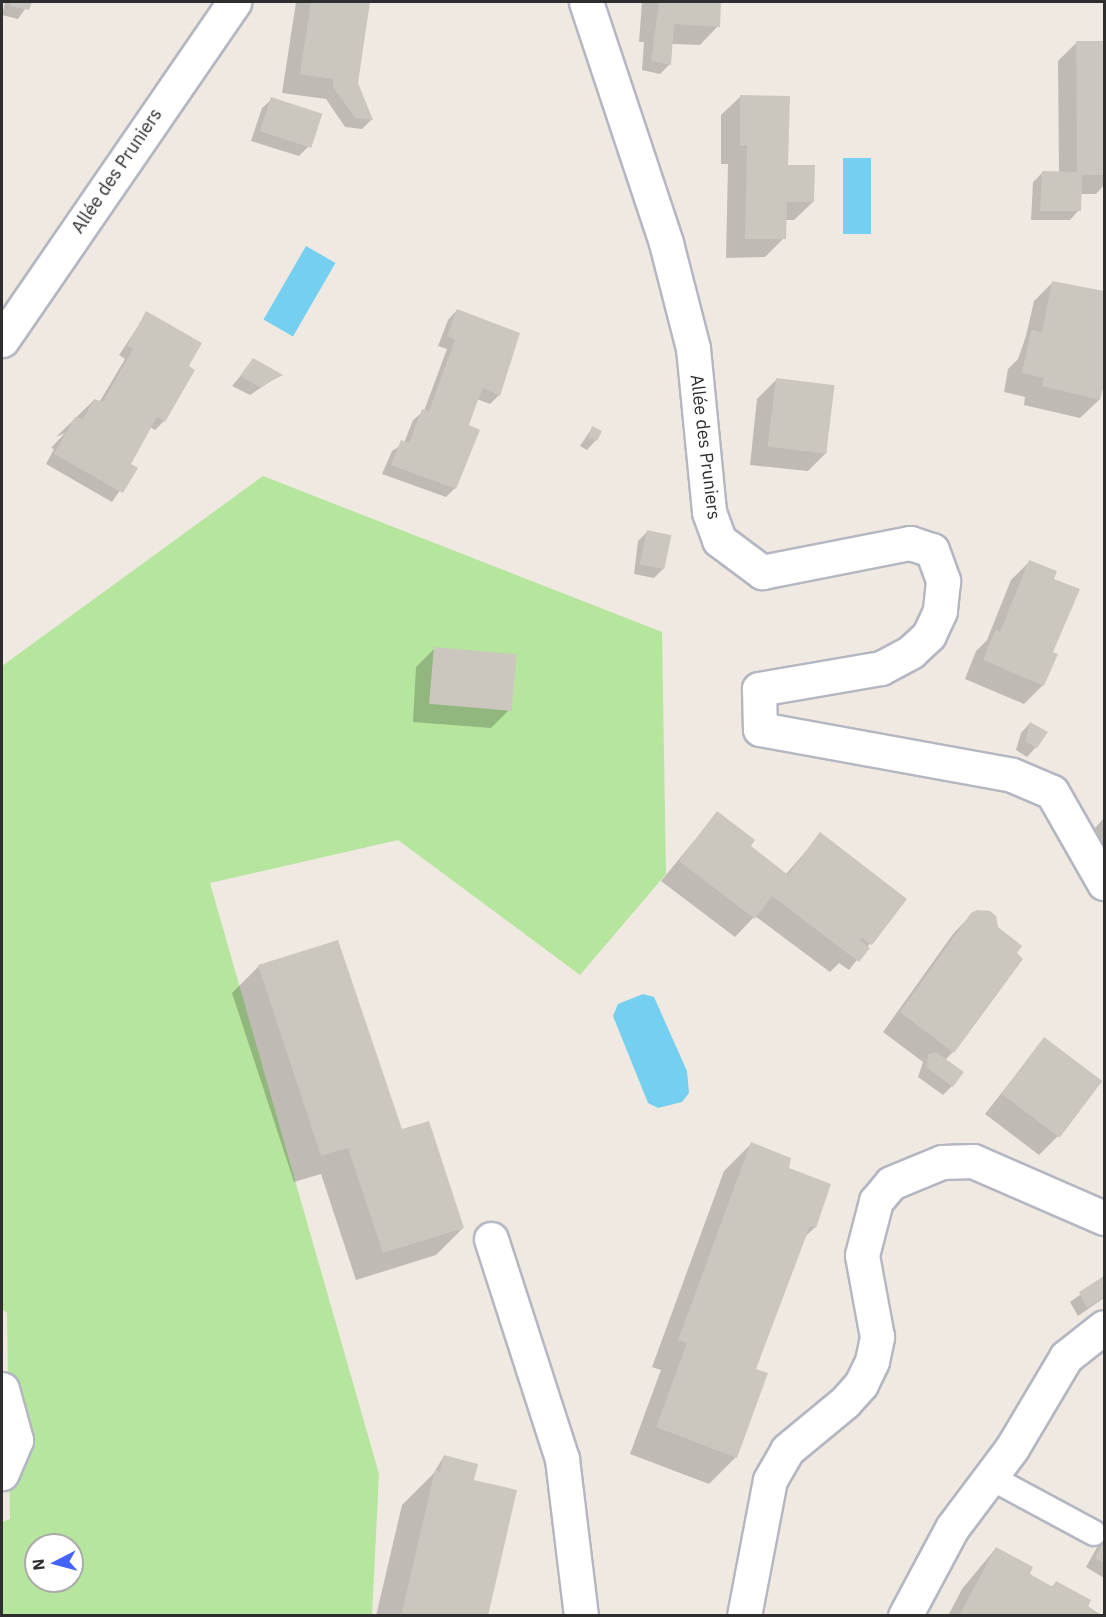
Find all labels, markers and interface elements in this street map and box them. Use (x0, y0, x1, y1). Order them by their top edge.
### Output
street label: Allée des Pruniers (67, 104, 167, 238)
street label: Allée des Pruniers (685, 373, 725, 521)
north arrow (24, 1533, 84, 1593)
text: N (28, 1558, 49, 1571)

